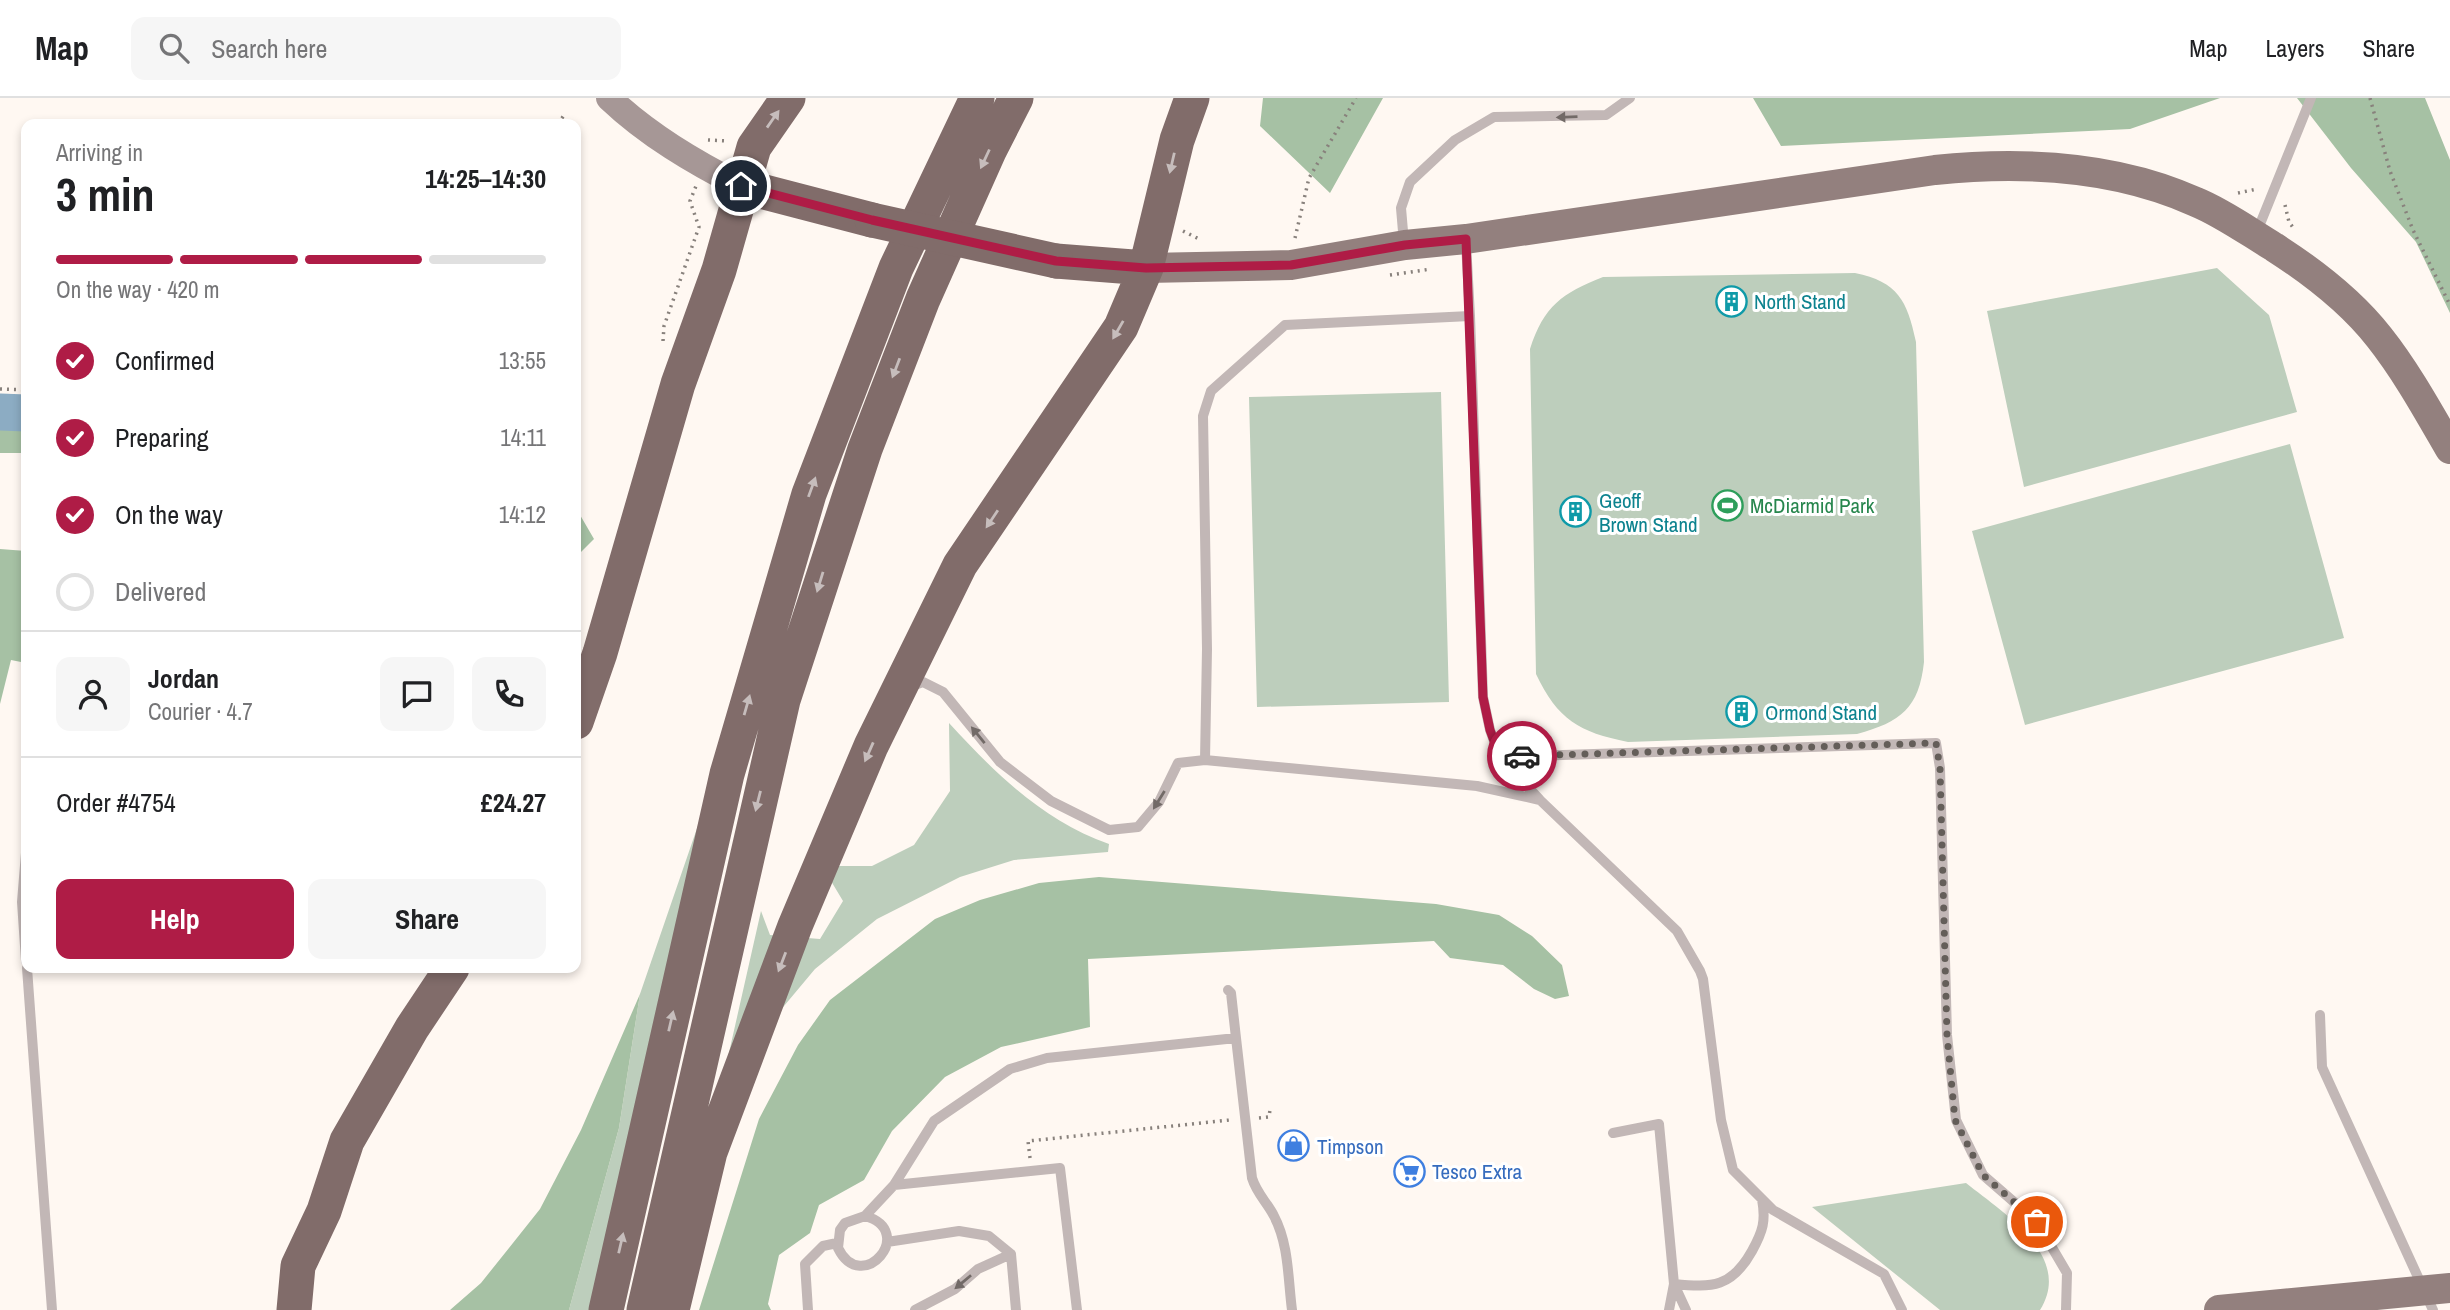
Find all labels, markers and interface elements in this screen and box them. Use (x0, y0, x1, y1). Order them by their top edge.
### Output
search box (131, 17, 621, 80)
text: Map (35, 26, 89, 70)
icon: search (155, 29, 193, 67)
text: Search here (211, 31, 327, 66)
text: Map (2189, 32, 2227, 64)
text: Layers (2265, 32, 2324, 64)
text: Share (2362, 32, 2415, 64)
one-way arrow (766, 110, 780, 128)
one-way arrow (1556, 111, 1578, 122)
text: Arriving in (56, 137, 143, 168)
one-way arrow (979, 149, 991, 169)
one-way arrow (1166, 152, 1177, 174)
pin (711, 156, 771, 216)
text: 14:25–14:30 (425, 161, 546, 196)
text: 3 min (56, 163, 155, 225)
icon: home (722, 167, 760, 205)
text: On the way · 420 m (56, 274, 220, 305)
building icon: North Stand (1714, 284, 1748, 318)
place label: North Stand (1754, 287, 1846, 316)
one-way arrow (1112, 320, 1124, 339)
icon: check (56, 342, 94, 380)
text: Confirmed (115, 343, 215, 378)
text: 13:55 (499, 345, 546, 376)
one-way arrow (891, 358, 902, 379)
icon: check (56, 419, 94, 457)
text: Preparing (115, 420, 209, 455)
text: 14:11 (500, 422, 546, 453)
one-way arrow (807, 476, 818, 497)
place label: Geoff Brown Stand (1599, 486, 1698, 539)
sports icon: McDiarmid Park (1710, 488, 1744, 522)
place label: McDiarmid Park (1750, 491, 1875, 520)
building icon: Geoff Brown Stand (1559, 495, 1593, 529)
icon: check (56, 496, 94, 534)
text: On the way (115, 497, 223, 532)
text: 14:12 (499, 499, 546, 530)
one-way arrow (985, 510, 999, 528)
one-way arrow (814, 572, 824, 593)
text: Delivered (115, 574, 206, 609)
button: person (56, 657, 130, 731)
button: chat (380, 657, 454, 731)
button: phone (472, 657, 546, 731)
text: Jordan (148, 661, 219, 696)
one-way arrow (742, 694, 753, 716)
building icon: Ormond Stand (1725, 695, 1759, 729)
text: Courier · 4.7 (148, 696, 253, 727)
place label: Ormond Stand (1765, 698, 1877, 727)
courier (1487, 721, 1557, 791)
one-way arrow (971, 726, 986, 744)
icon: car (1503, 737, 1541, 775)
one-way arrow (863, 741, 874, 762)
text: Order #4754 (56, 785, 176, 820)
text: £24.27 (481, 785, 546, 820)
one-way arrow (752, 790, 763, 812)
one-way arrow (1153, 790, 1165, 809)
button: Help (56, 879, 294, 959)
button: Share (308, 879, 546, 959)
one-way arrow (776, 951, 787, 972)
one-way arrow (666, 1010, 677, 1032)
shop icon: Timpson (1277, 1129, 1311, 1163)
place label: Timpson (1317, 1132, 1384, 1161)
supermarket icon: Tesco Extra (1392, 1154, 1426, 1188)
place label: Tesco Extra (1432, 1157, 1522, 1186)
pin (2007, 1192, 2067, 1252)
icon: bag (2018, 1203, 2056, 1241)
one-way arrow (616, 1232, 627, 1254)
one-way arrow (954, 1274, 972, 1290)

